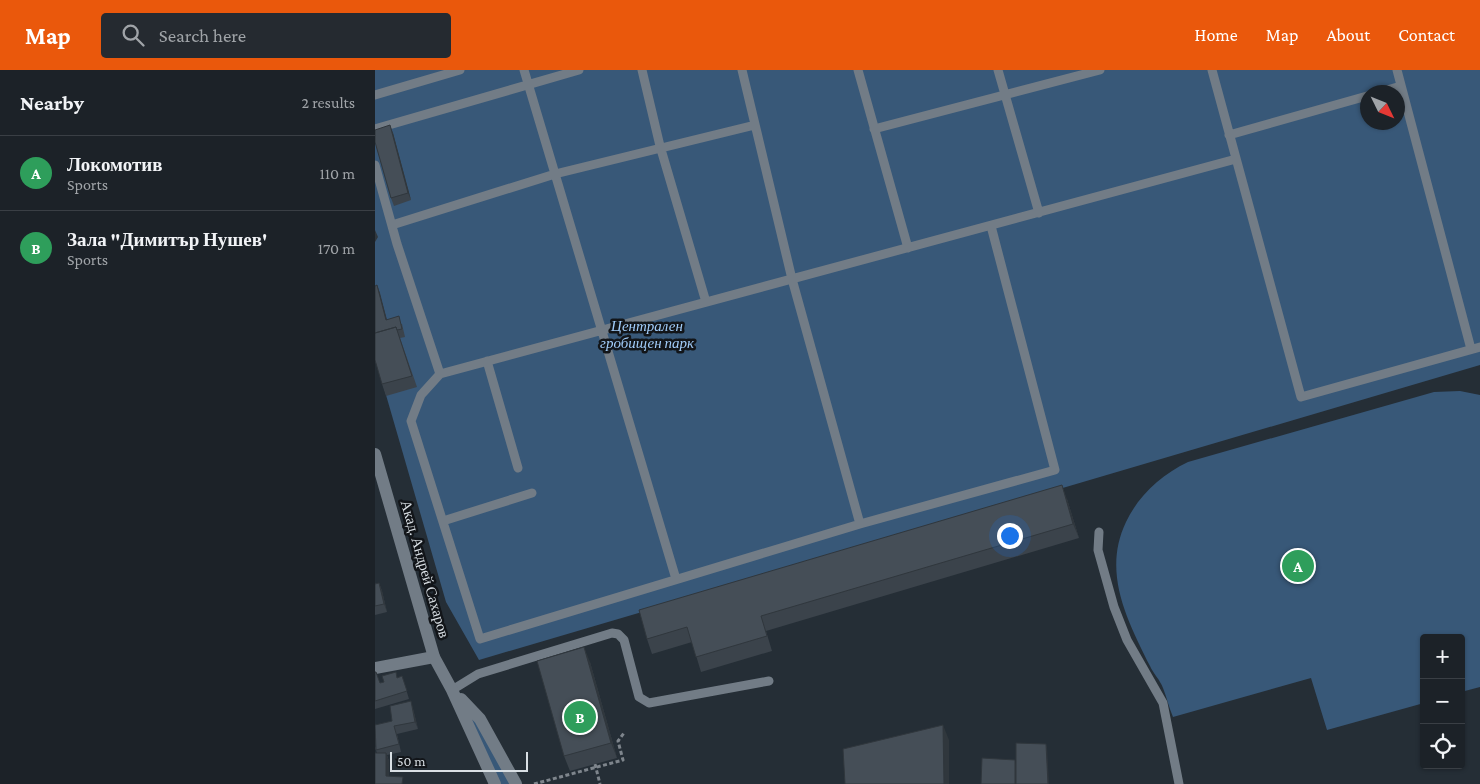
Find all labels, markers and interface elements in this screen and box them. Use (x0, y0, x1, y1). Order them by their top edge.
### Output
search box (101, 13, 451, 58)
icon: search (119, 21, 147, 49)
text: Map (25, 22, 71, 49)
text: Search here (159, 25, 246, 46)
text: Home (1195, 25, 1238, 45)
text: Map (1266, 25, 1298, 45)
text: About (1326, 25, 1370, 45)
text: Contact (1398, 25, 1455, 45)
north arrow (1360, 85, 1405, 130)
text: Nearby (20, 91, 84, 115)
text: 2 results (302, 94, 355, 111)
text: Локомотив (67, 154, 163, 175)
text: A (31, 165, 41, 182)
text: 110 m (319, 165, 355, 182)
text: Sports (67, 176, 108, 193)
text: Зала "Димитър Нушев' (67, 229, 267, 250)
text: B (31, 240, 41, 257)
text: 170 m (318, 240, 355, 257)
text: Sports (67, 251, 108, 268)
park label: Централен гробищен парк (600, 318, 695, 351)
street label: Акад. Андрей Сахаров (398, 498, 452, 640)
your location (997, 523, 1023, 549)
pin: A (1282, 547, 1314, 585)
map controls (1420, 634, 1465, 769)
button: + (1420, 634, 1465, 679)
button: − (1420, 679, 1465, 724)
pin: B (564, 698, 596, 736)
button: locate (1420, 724, 1465, 769)
scale bar (390, 749, 527, 772)
text: 50 m (397, 753, 425, 769)

